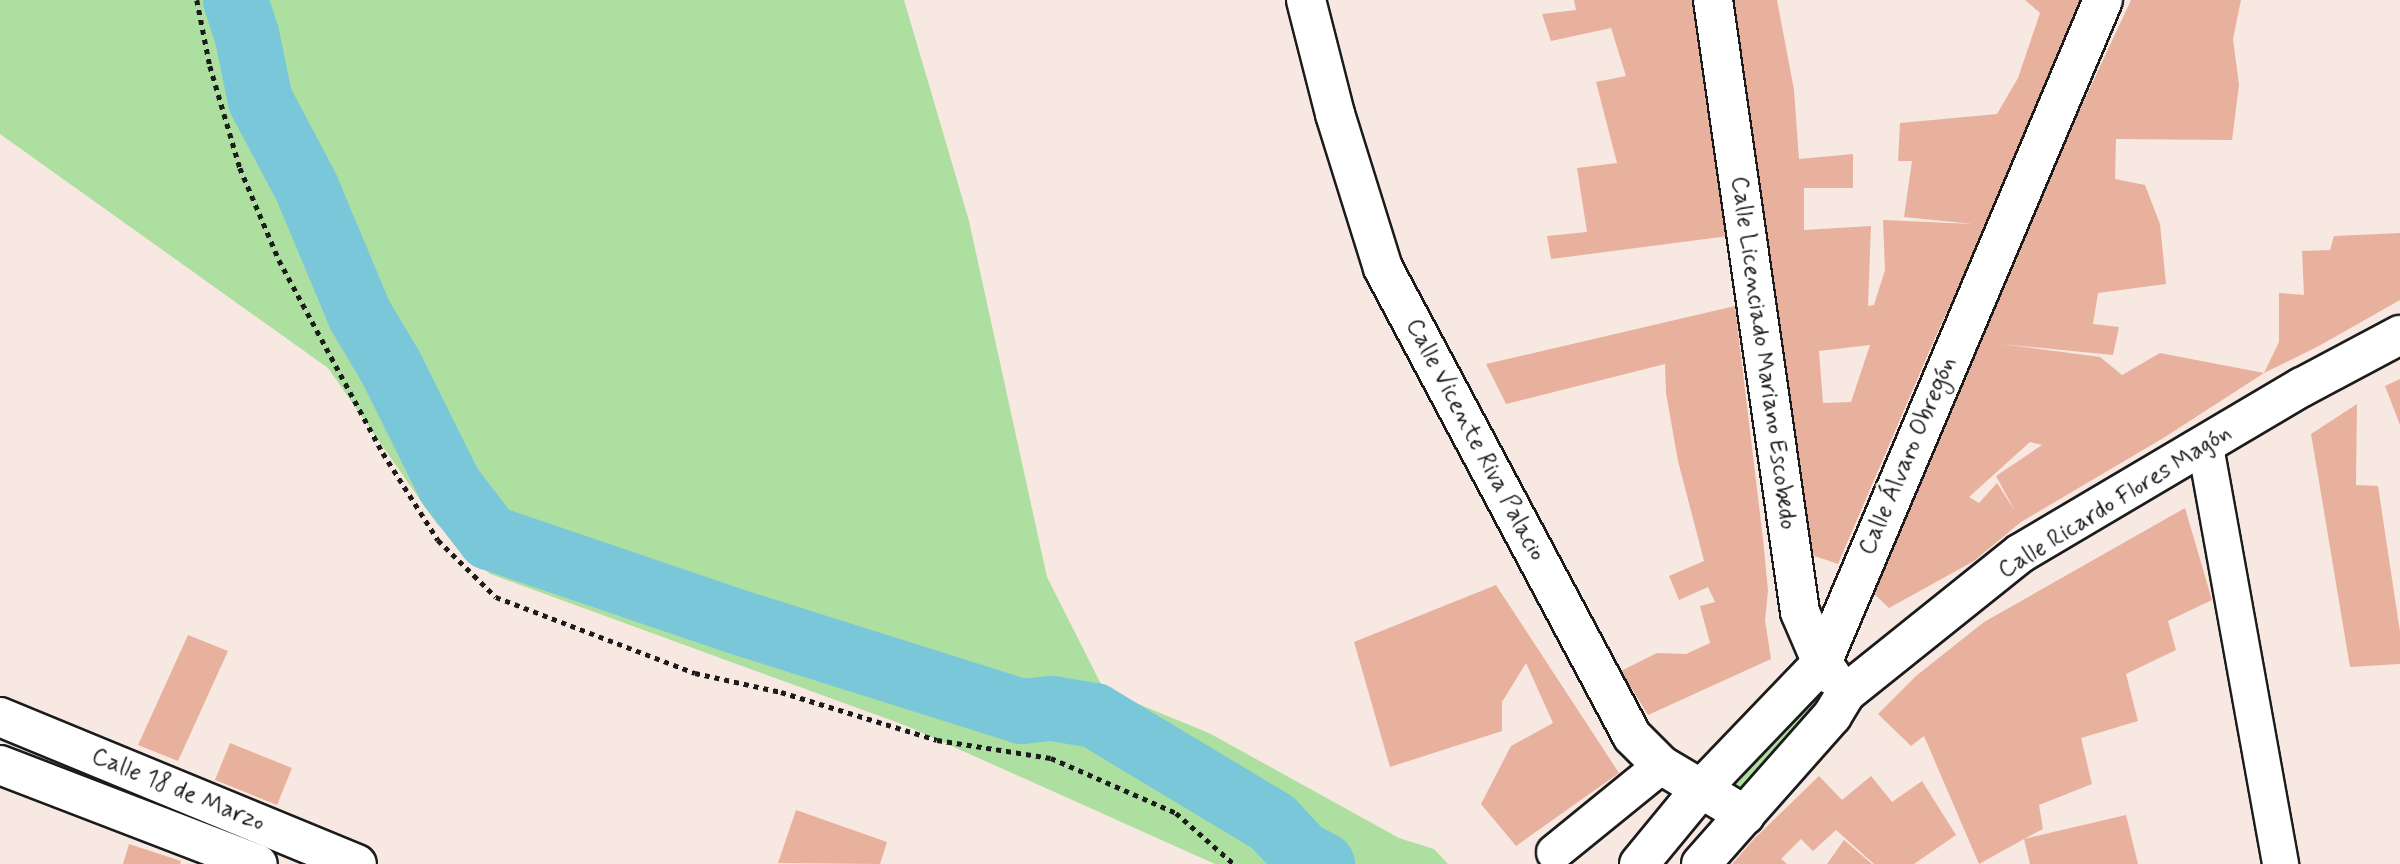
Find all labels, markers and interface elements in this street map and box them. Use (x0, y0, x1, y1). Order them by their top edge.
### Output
street label: Calle Licenciado Mariano Escobedo (1723, 171, 1803, 535)
street label: Calle Vicente Riva Palacio (1399, 315, 1551, 565)
street label: Calle Álvaro Obregón (1853, 352, 1963, 560)
street label: Calle Ricardo Flores Magón (1992, 418, 2238, 586)
street label: Calle 18 de Marzo (88, 742, 268, 838)

